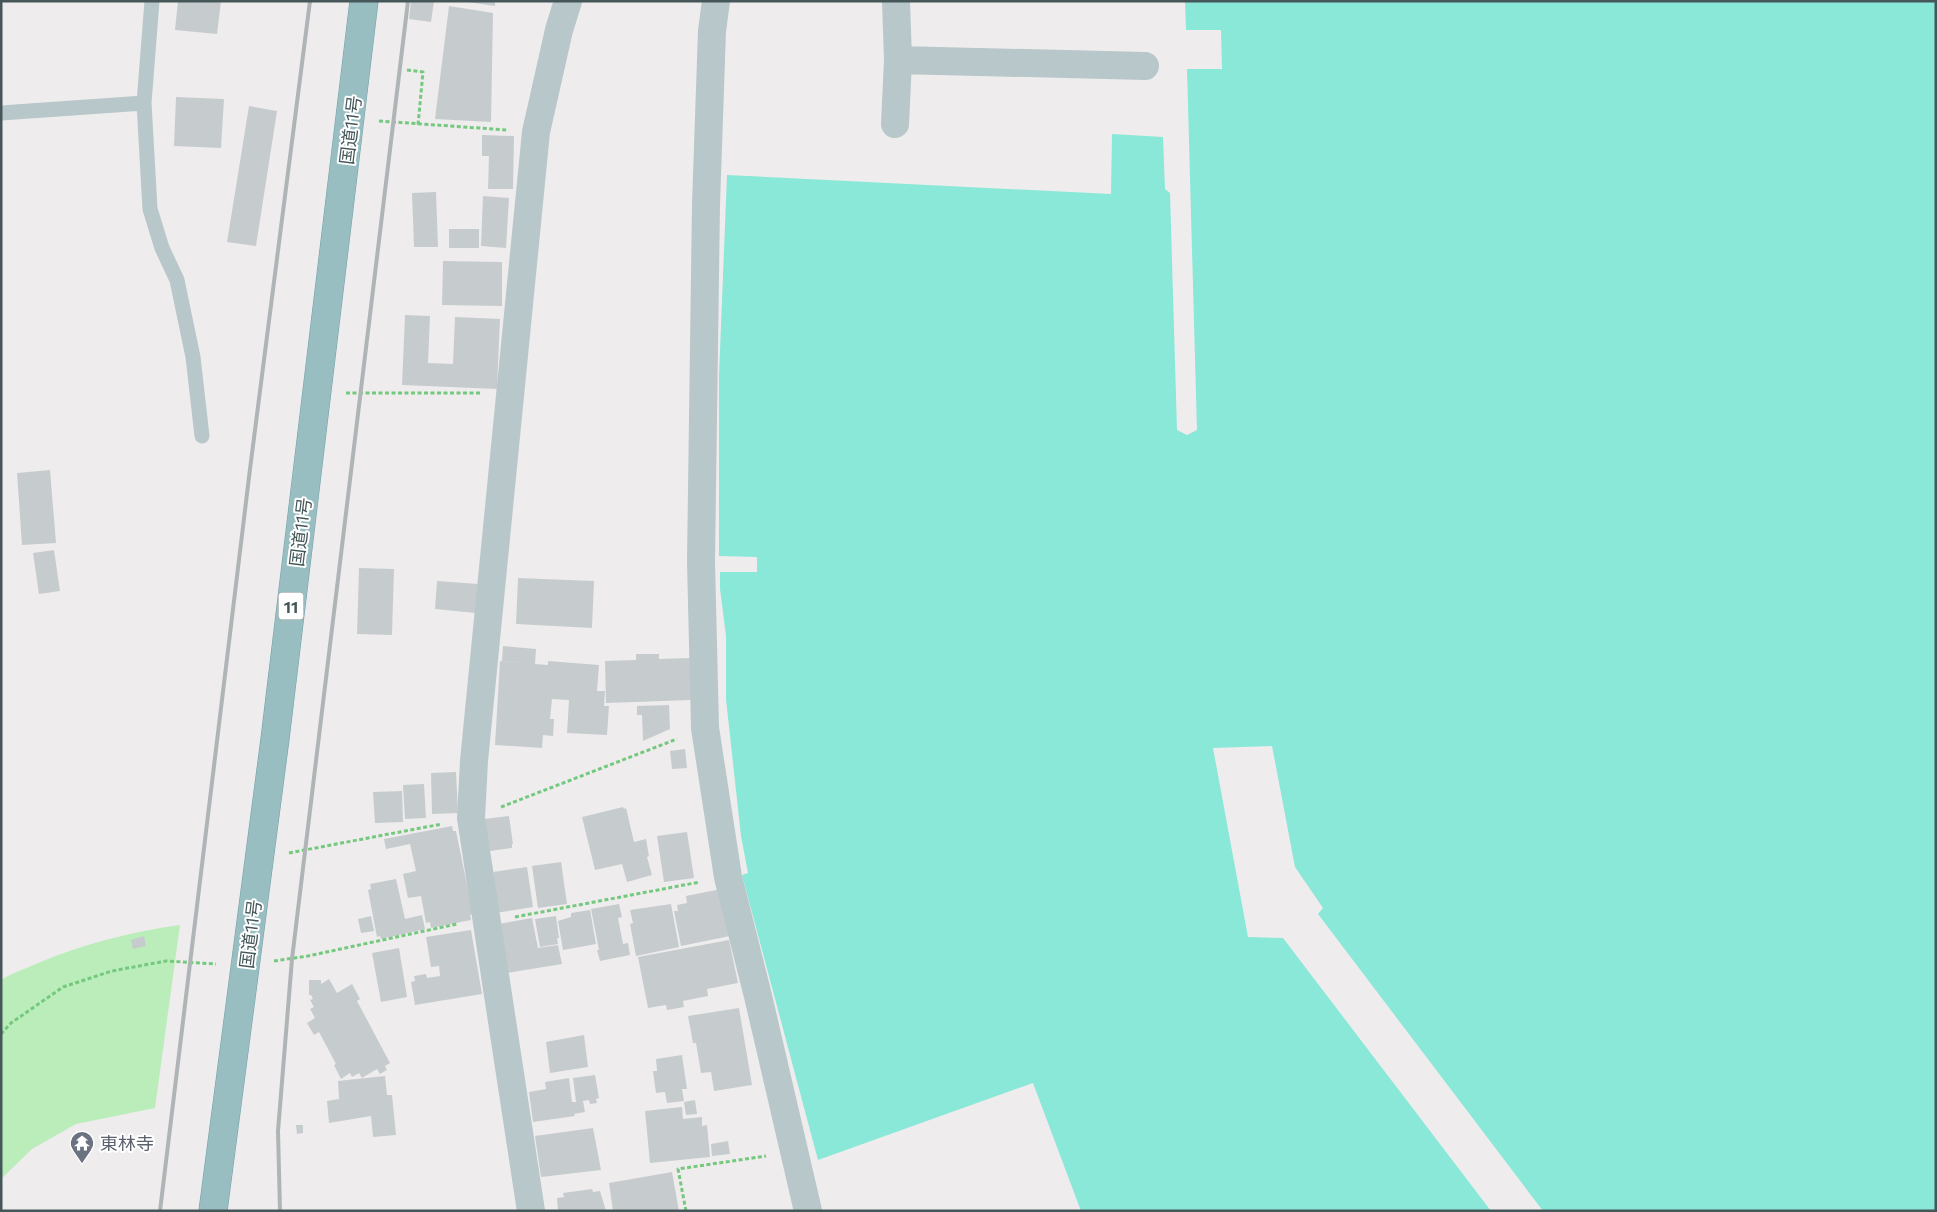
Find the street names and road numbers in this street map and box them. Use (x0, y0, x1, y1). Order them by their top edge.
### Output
street label: 国道11号 (335, 94, 365, 166)
street label: 国道11号 (285, 496, 315, 568)
road number: 11 (278, 592, 304, 620)
street label: 国道11号 (235, 898, 265, 970)

